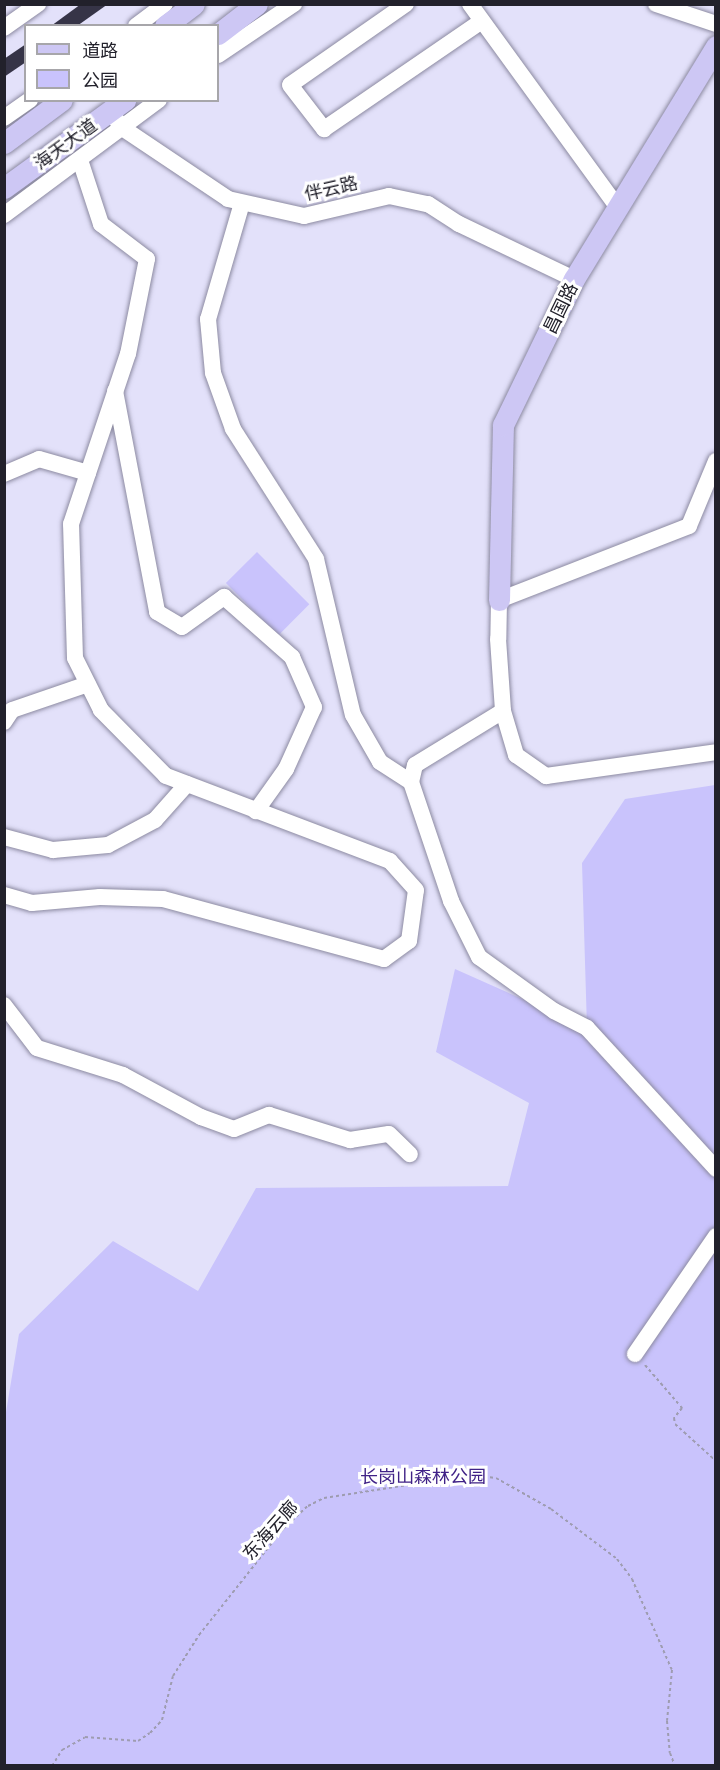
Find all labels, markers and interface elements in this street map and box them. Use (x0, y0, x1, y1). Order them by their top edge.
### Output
legend (24, 24, 219, 102)
text: 道路 (82, 39, 118, 61)
text: 公园 (82, 69, 118, 91)
street label: 海天大道 (30, 114, 100, 174)
street label: 伴云路 (302, 171, 360, 205)
street label: 昌国路 (538, 279, 582, 337)
park label: 长岗山森林公园 (360, 1465, 486, 1487)
street label: 东海云廊 (238, 1496, 302, 1564)

